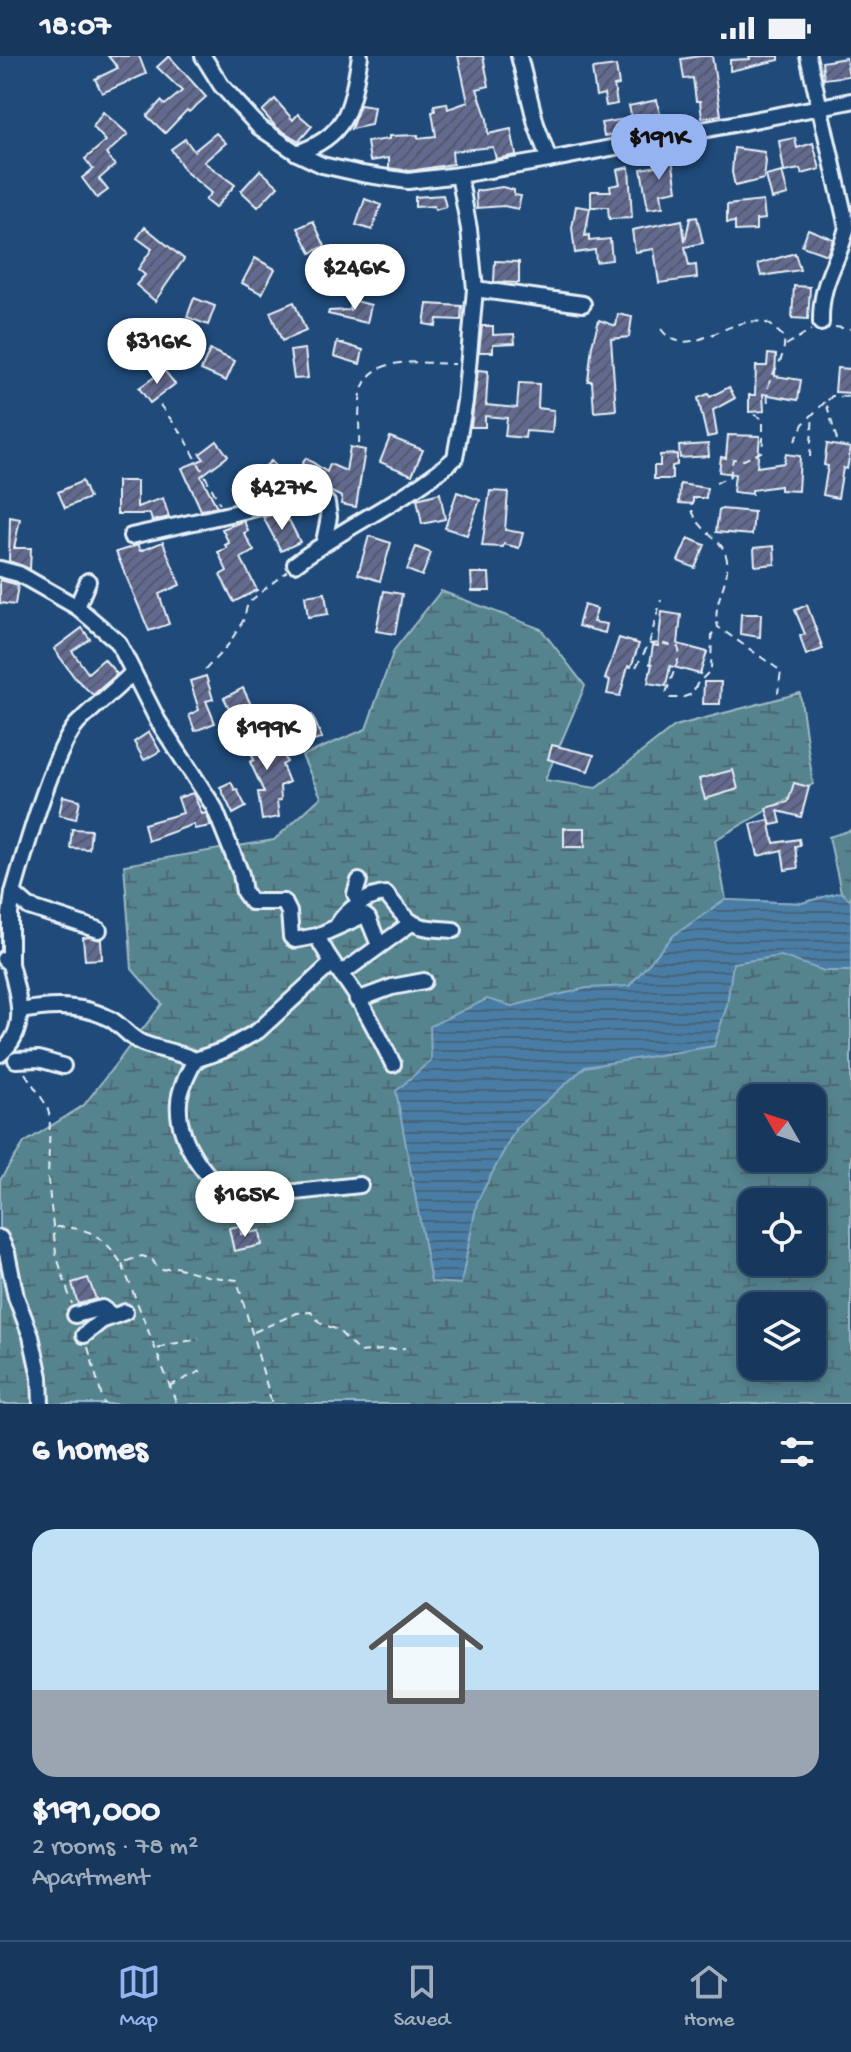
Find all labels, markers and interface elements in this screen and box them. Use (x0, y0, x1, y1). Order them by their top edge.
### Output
text: 18:07 (40, 11, 111, 46)
pin: $191K (603, 114, 715, 182)
text: $191K (629, 124, 689, 155)
pin: $246K (299, 244, 411, 312)
text: $246K (323, 254, 387, 285)
pin: $316K (101, 318, 213, 386)
text: $316K (125, 328, 189, 359)
pin: $427K (226, 464, 338, 532)
text: $427K (250, 474, 314, 505)
pin: $199K (211, 704, 323, 772)
text: $199K (236, 714, 298, 745)
north arrow (738, 1084, 826, 1172)
map controls (738, 1084, 826, 1380)
pin: $165K (189, 1171, 301, 1239)
text: $165K (213, 1181, 277, 1212)
button: locate (738, 1188, 826, 1276)
button: layers (738, 1292, 826, 1380)
icon: filters (775, 1430, 819, 1474)
text: 6 homes (32, 1432, 147, 1472)
icon: home (354, 1581, 498, 1725)
text: $191,000 (32, 1793, 160, 1833)
text: 2 rooms · 78 m² (32, 1833, 198, 1864)
text: Apartment (32, 1864, 149, 1895)
tab: Map (117, 1960, 161, 2034)
tab: Saved (394, 1960, 450, 2034)
tab: Home (683, 1960, 734, 2034)

